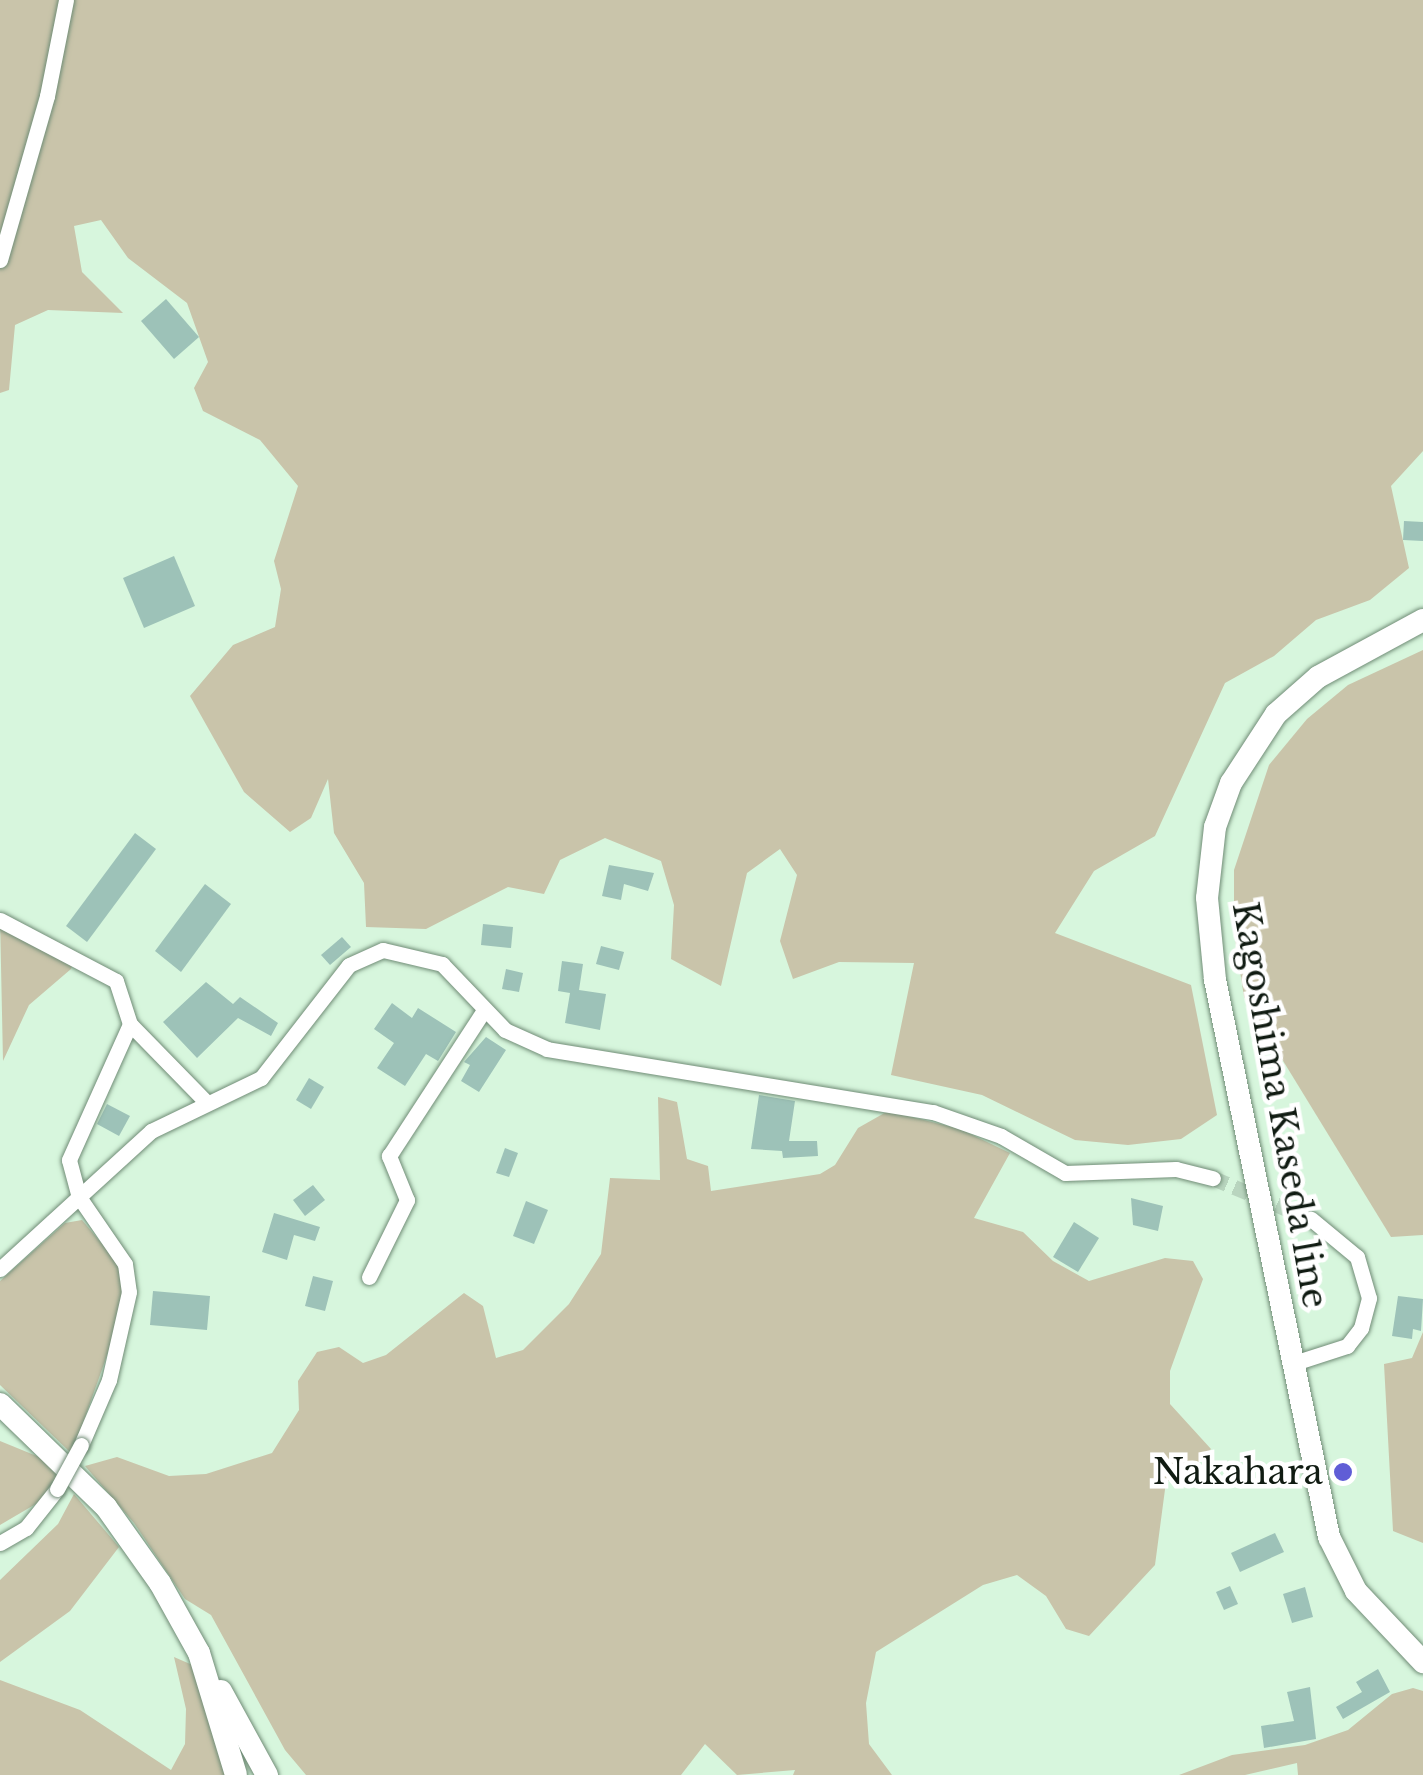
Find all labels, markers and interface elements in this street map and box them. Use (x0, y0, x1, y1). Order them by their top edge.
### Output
street label: Kagoshima Kaseda line (1224, 898, 1336, 1312)
place label: Nakahara (1153, 1451, 1323, 1493)
marker: Nakahara (1332, 1461, 1354, 1483)

